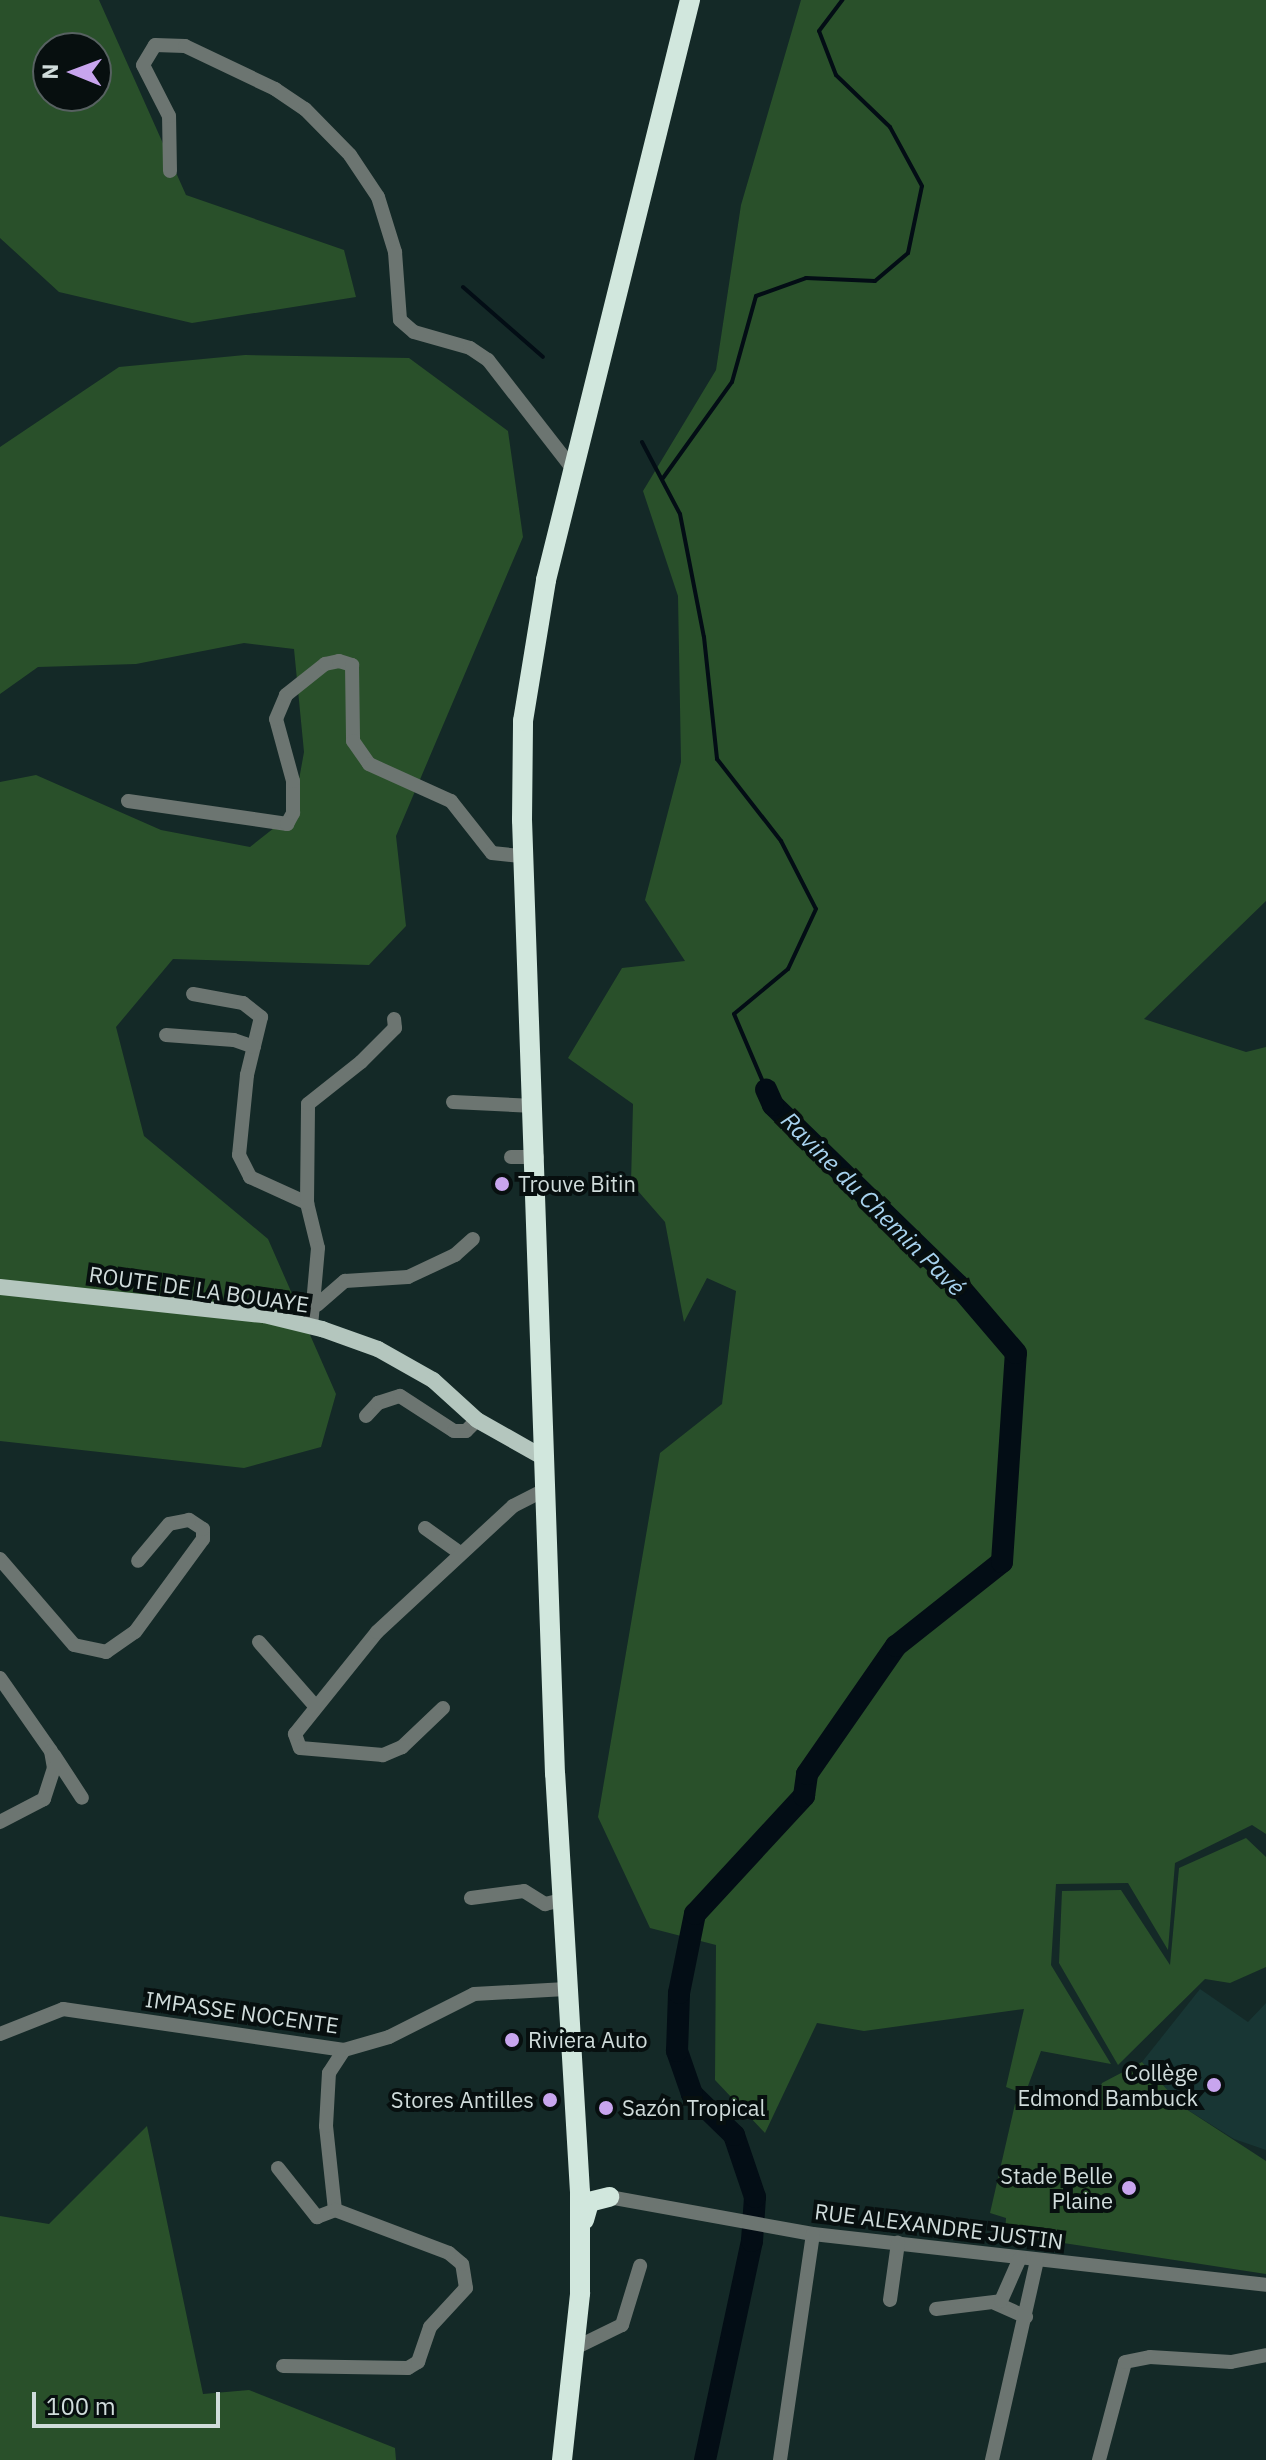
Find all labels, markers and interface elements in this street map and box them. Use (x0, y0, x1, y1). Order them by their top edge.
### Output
north arrow (32, 32, 112, 112)
text: N (35, 63, 64, 80)
water label: Ravine du Chemin Pavé (775, 1106, 971, 1302)
place label: Trouve Bitin (518, 1171, 636, 1197)
marker: Trouve Bitin (493, 1175, 511, 1193)
street label: ROUTE DE LA BOUAYE (87, 1260, 311, 1318)
street label: IMPASSE NOCENTE (144, 1985, 340, 2039)
place label: Riviera Auto (528, 2027, 647, 2053)
marker: Riviera Auto (503, 2031, 521, 2049)
place label: Collège Edmond Bambuck (1017, 2059, 1198, 2110)
marker: Collège Edmond Bambuck (1205, 2076, 1223, 2094)
place label: Stores Antilles (391, 2087, 534, 2113)
marker: Stores Antilles (541, 2091, 559, 2109)
place label: Sazón Tropical (622, 2095, 765, 2121)
marker: Sazón Tropical (597, 2099, 615, 2117)
place label: Stade Belle Plaine (1000, 2162, 1113, 2214)
marker: Stade Belle Plaine (1120, 2179, 1138, 2197)
street label: RUE ALEXANDRE JUSTIN (813, 2198, 1065, 2254)
scale bar (36, 2376, 224, 2426)
text: 100 m (46, 2390, 116, 2422)

